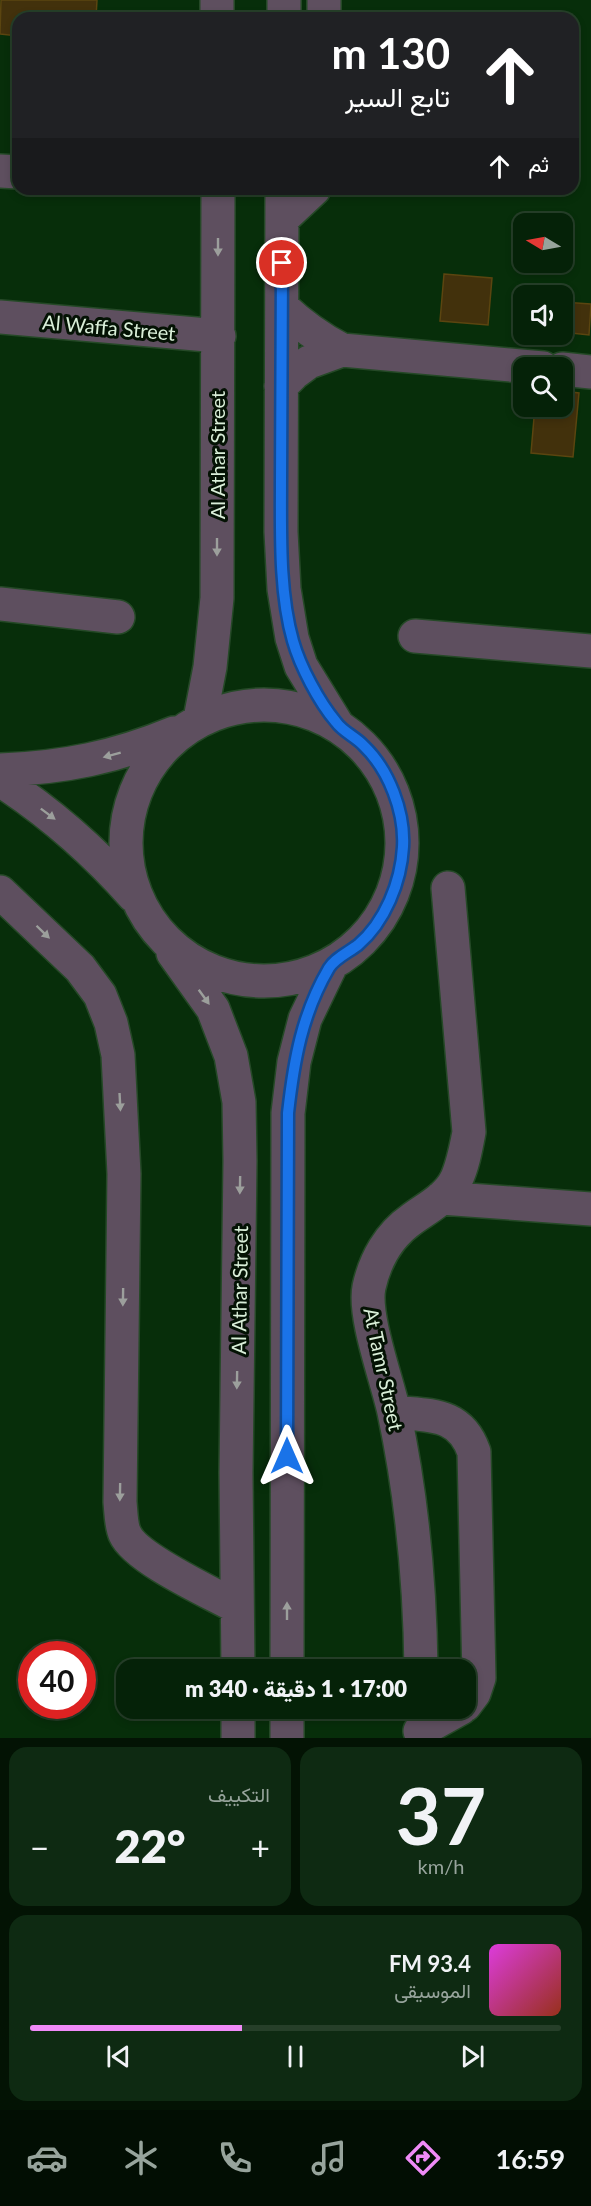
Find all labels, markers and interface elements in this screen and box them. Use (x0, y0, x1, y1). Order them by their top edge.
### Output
text: 130 m (332, 28, 450, 78)
icon: ahead (471, 36, 549, 114)
text: تابع السير (345, 80, 450, 113)
icon: ahead (483, 150, 516, 183)
text: ثم (528, 150, 549, 177)
north arrow (513, 213, 573, 273)
map controls (513, 213, 573, 417)
pin (256, 237, 307, 288)
one-way arrow (213, 238, 223, 257)
icon: arrive (265, 246, 298, 279)
button: sound (513, 285, 573, 345)
street label: Al Waffa Street (41, 309, 177, 345)
button: search (513, 357, 573, 417)
street label: Al Athar Street (205, 391, 229, 519)
one-way arrow (212, 538, 222, 557)
one-way arrow (103, 750, 121, 760)
one-way arrow (40, 807, 56, 820)
one-way arrow (35, 925, 50, 939)
one-way arrow (198, 988, 210, 1004)
one-way arrow (116, 1092, 125, 1111)
one-way arrow (235, 1175, 245, 1194)
street label: Al Athar Street (226, 1226, 252, 1354)
one-way arrow (118, 1287, 127, 1306)
street label: At Tamr Street (359, 1305, 409, 1433)
one-way arrow (232, 1370, 242, 1389)
position arrow (255, 1424, 319, 1488)
one-way arrow (115, 1482, 125, 1501)
one-way arrow (282, 1602, 292, 1621)
speed limit sign: 40 (18, 1641, 96, 1719)
text: 17:00 · 1 دقيقة · 340 m (185, 1675, 407, 1702)
text: 37 (396, 1768, 486, 1862)
text: التكييف (208, 1782, 270, 1806)
text: 22° (115, 1819, 185, 1873)
text: − (30, 1827, 49, 1867)
text: + (251, 1827, 270, 1867)
text: km/h (418, 1854, 464, 1878)
text: 93.4 FM (389, 1950, 471, 1977)
text: الموسيقى (394, 1978, 471, 2002)
icon: previous (102, 2040, 135, 2073)
icon: pause (279, 2040, 312, 2073)
icon: next (456, 2040, 489, 2073)
icon: car (26, 2137, 68, 2179)
icon: climate (120, 2137, 162, 2179)
icon: phone (214, 2137, 256, 2179)
icon: music (308, 2137, 350, 2179)
icon: directions (402, 2137, 444, 2179)
text: 16:59 (495, 2142, 565, 2175)

